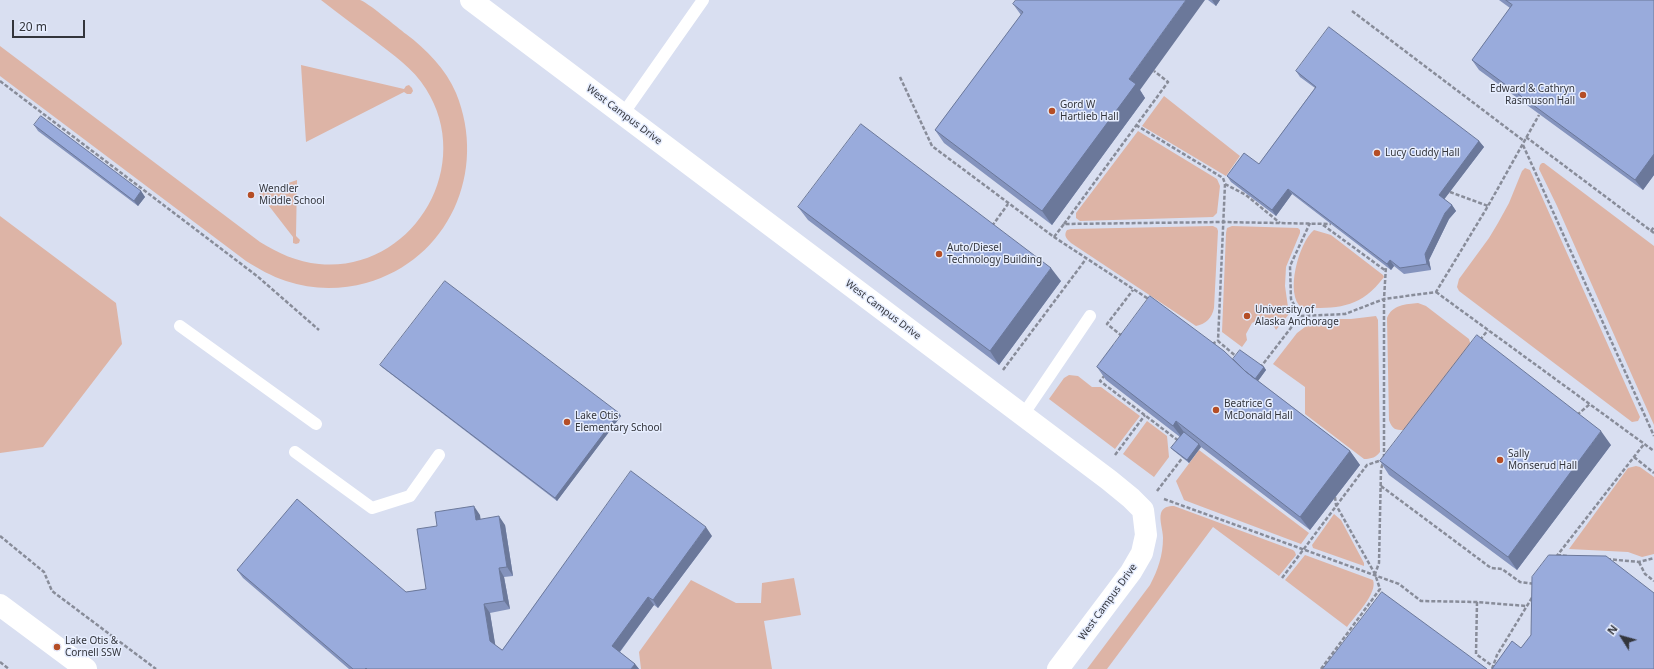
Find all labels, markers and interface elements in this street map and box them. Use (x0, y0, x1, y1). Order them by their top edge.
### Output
scale bar (14, 12, 87, 38)
text: 20 m (19, 18, 47, 35)
street label: West Campus Drive (584, 83, 664, 147)
place label: Edward & Cathryn Rasmuson Hall (1490, 83, 1575, 106)
marker: Edward & Cathryn Rasmuson Hall (1578, 90, 1588, 100)
place label: Gord W Hartlieb Hall (1060, 99, 1118, 122)
marker: Gord W Hartlieb Hall (1047, 106, 1057, 116)
place label: Lucy Cuddy Hall (1385, 147, 1460, 159)
marker: Lucy Cuddy Hall (1372, 148, 1382, 158)
place label: Wendler Middle School (259, 183, 325, 206)
marker: Wendler Middle School (246, 190, 256, 200)
place label: Auto/Diesel Technology Building (947, 242, 1042, 266)
marker: Auto/Diesel Technology Building (934, 249, 944, 259)
street label: West Campus Drive (843, 278, 923, 342)
place label: University of Alaska Anchorage (1255, 304, 1339, 328)
marker: University of Alaska Anchorage (1242, 311, 1252, 321)
place label: Beatrice G McDonald Hall (1224, 398, 1293, 422)
marker: Beatrice G McDonald Hall (1211, 405, 1221, 415)
place label: Lake Otis Elementary School (575, 410, 662, 434)
marker: Lake Otis Elementary School (562, 417, 572, 427)
place label: Sally Monserud Hall (1508, 448, 1577, 472)
marker: Sally Monserud Hall (1495, 455, 1505, 465)
street label: West Campus Drive (1076, 561, 1140, 643)
north arrow (1602, 617, 1642, 657)
text: N (1603, 621, 1621, 638)
place label: Lake Otis & Cornell SSW (65, 635, 121, 658)
marker: Lake Otis & Cornell SSW (52, 642, 62, 652)

